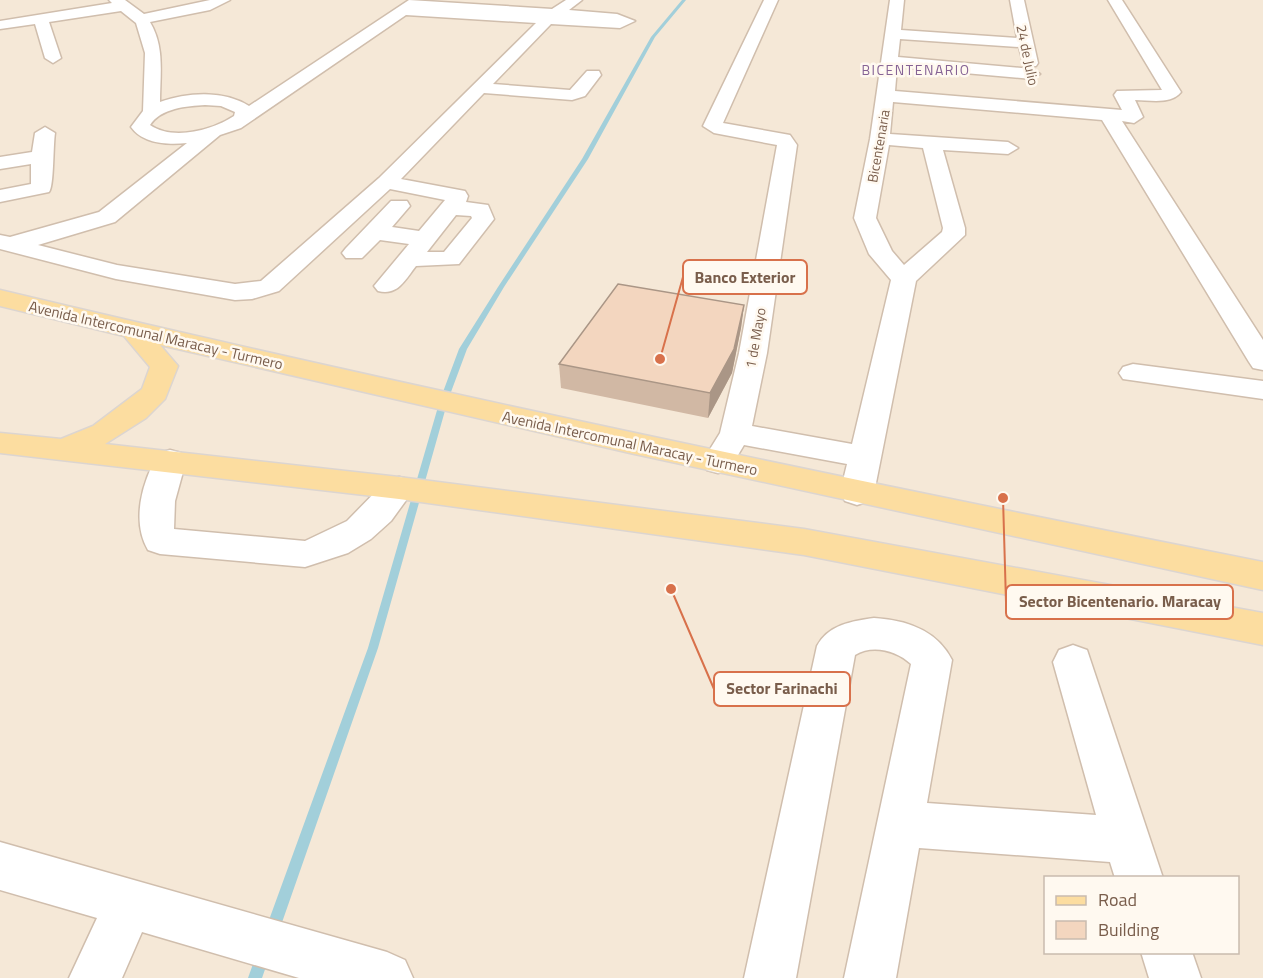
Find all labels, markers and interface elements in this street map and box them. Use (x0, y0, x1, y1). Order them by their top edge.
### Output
street label: 24 de Julio (1011, 23, 1045, 87)
district label: BICENTENARIO (861, 59, 971, 80)
street label: Bicentenaria (861, 108, 895, 184)
callout: Banco Exterior (683, 260, 807, 294)
text: Banco Exterior (695, 265, 795, 289)
street label: Avenida Intercomunal Maracay - Turmero (27, 295, 285, 375)
street label: 1 de Mayo (739, 306, 771, 370)
street label: Avenida Intercomunal Maracay - Turmero (500, 405, 760, 481)
callout: Sector Bicentenario. Maracay (1006, 585, 1233, 619)
text: Sector Bicentenario. Maracay (1019, 589, 1221, 613)
callout: Sector Farinachi (714, 672, 850, 706)
text: Sector Farinachi (726, 676, 838, 700)
legend (1044, 876, 1239, 954)
text: Road (1098, 886, 1137, 913)
text: Building (1098, 916, 1159, 943)

